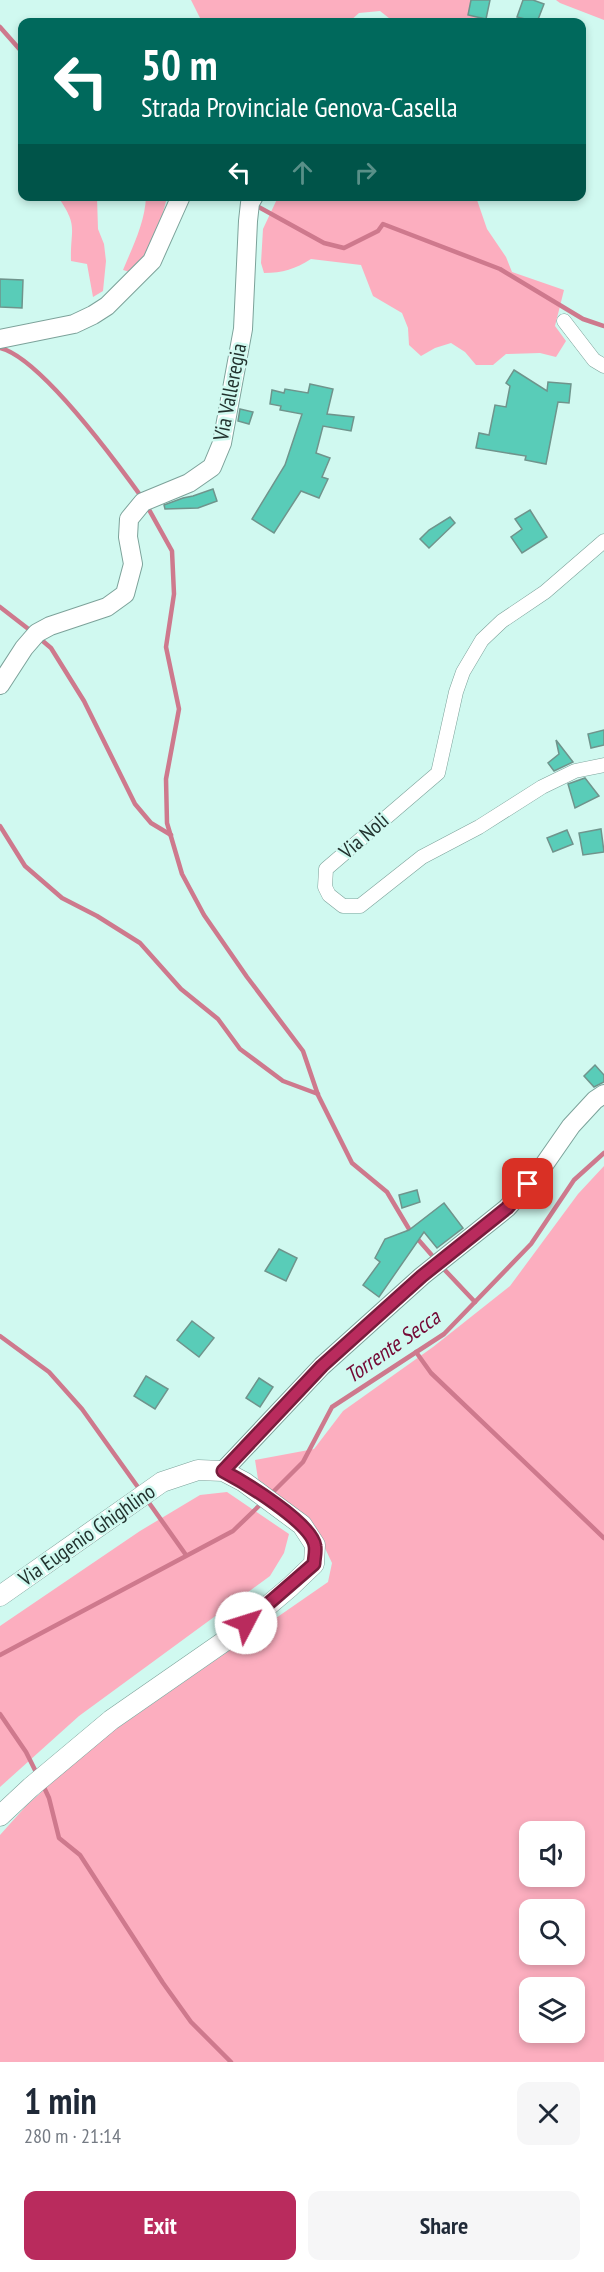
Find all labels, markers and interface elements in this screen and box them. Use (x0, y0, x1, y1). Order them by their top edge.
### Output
text: 50 m (141, 37, 218, 92)
icon: left (42, 42, 120, 120)
text: Strada Provinciale Genova-Casella (141, 90, 458, 124)
icon: left (223, 156, 256, 189)
icon: ahead (286, 156, 319, 189)
icon: right (349, 156, 382, 189)
street label: Via Valleregia (207, 341, 252, 444)
street label: Via Noli (333, 807, 394, 865)
pin (502, 1158, 553, 1209)
icon: arrive (511, 1167, 544, 1200)
water label: Torrente Secca (339, 1302, 446, 1389)
street label: Via Eugenio Ghighlino (12, 1478, 160, 1592)
position arrow (214, 1591, 278, 1655)
map controls (519, 1821, 585, 2043)
button: sound (519, 1821, 585, 1887)
button: search (519, 1899, 585, 1965)
button: layers (519, 1977, 585, 2043)
text: 1 min (24, 2077, 97, 2124)
button: close (517, 2082, 580, 2145)
text: 280 m · 21:14 (24, 2123, 121, 2149)
button: Exit (24, 2191, 296, 2260)
button: Share (308, 2191, 580, 2260)

